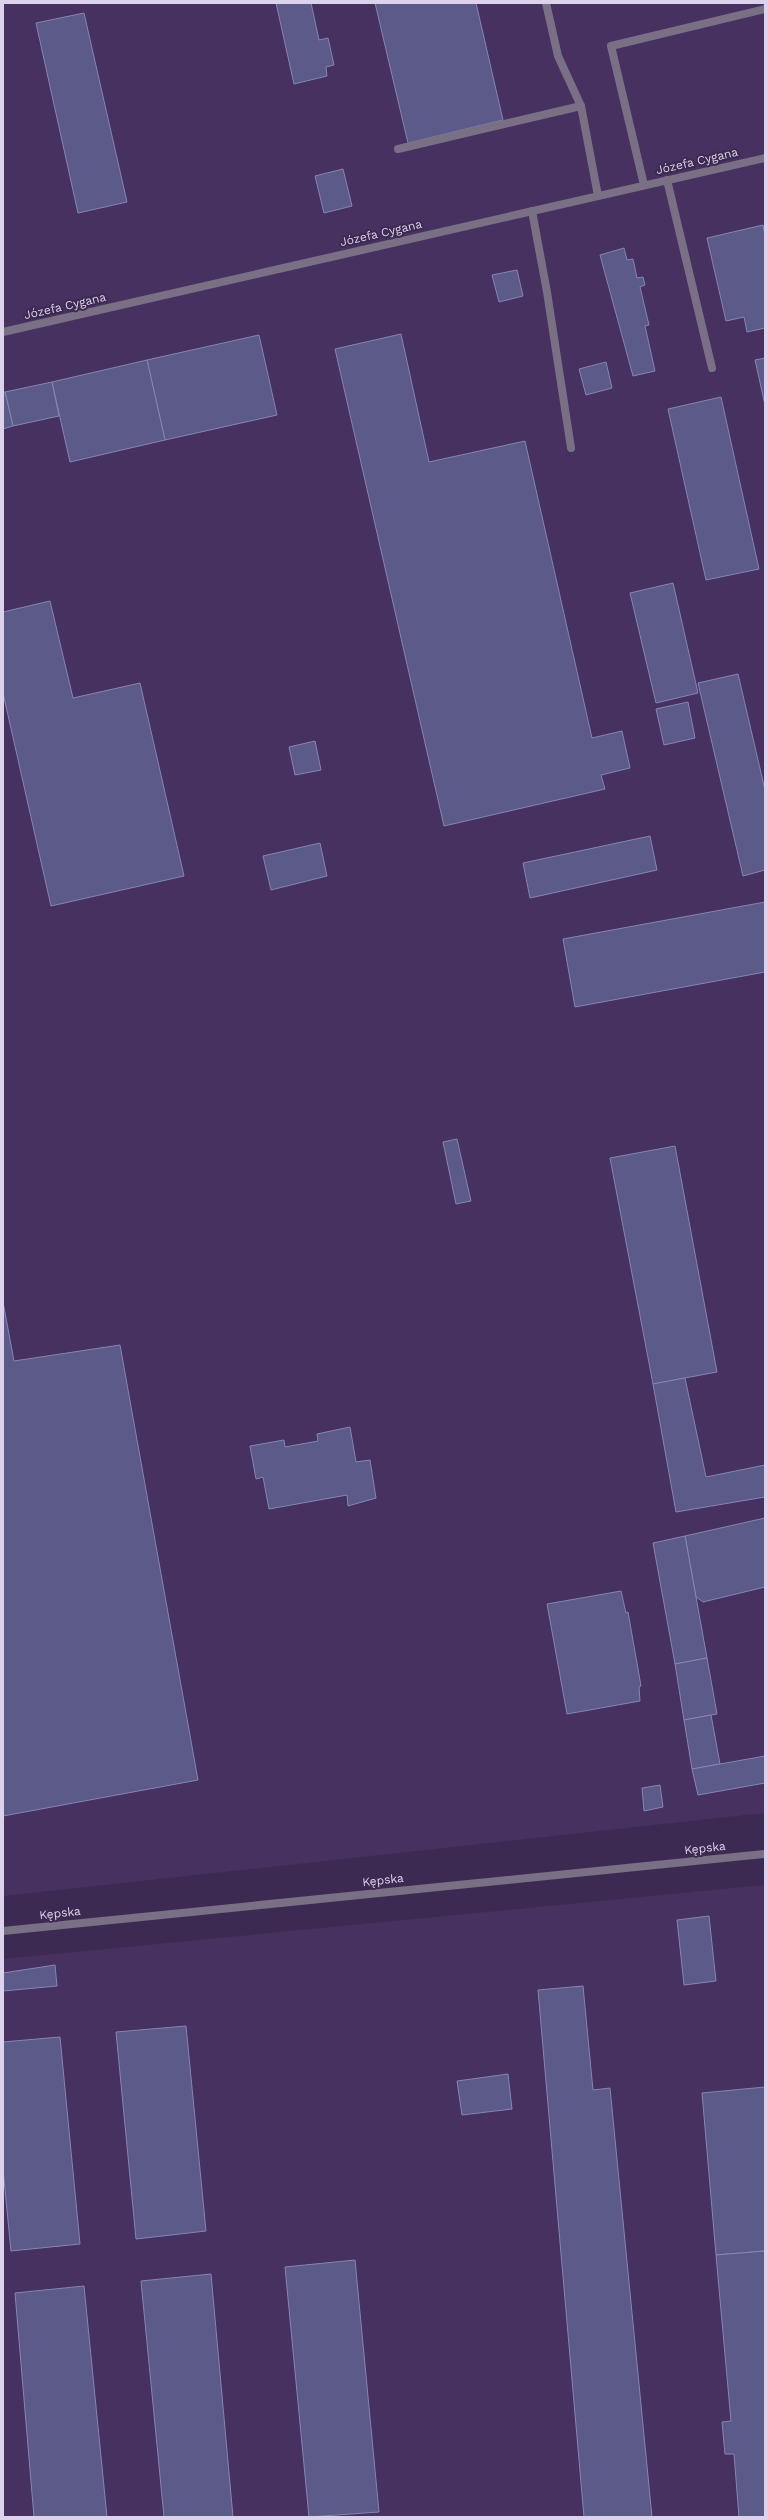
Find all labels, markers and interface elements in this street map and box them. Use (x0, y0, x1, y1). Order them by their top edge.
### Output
street label: Józefa Cygana (655, 145, 740, 177)
street label: Józefa Cygana (339, 217, 424, 249)
street label: Józefa Cygana (23, 290, 108, 322)
street label: Kępska (684, 1839, 727, 1857)
street label: Kępska (362, 1871, 405, 1889)
street label: Kępska (39, 1904, 82, 1922)

